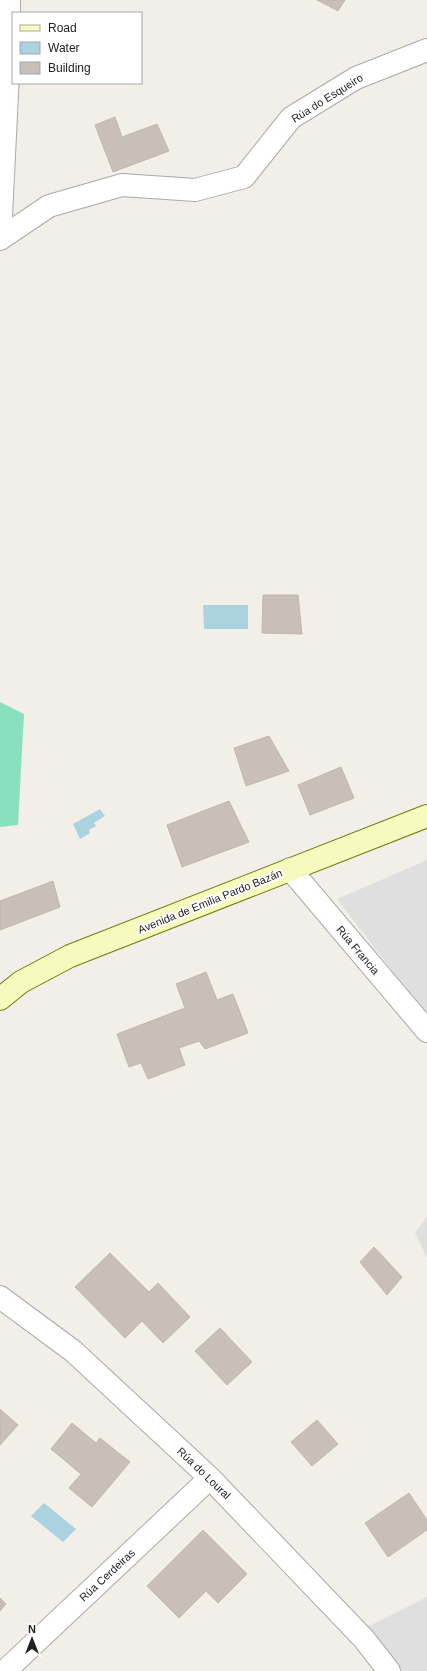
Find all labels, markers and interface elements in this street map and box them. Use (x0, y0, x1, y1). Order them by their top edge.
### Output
legend (12, 12, 142, 84)
text: Road (48, 21, 77, 35)
text: Water (48, 41, 80, 55)
text: Building (48, 61, 91, 75)
street label: Rúa do Esqueiro (289, 71, 365, 125)
street label: Avenida de Emilia Pardo Bazán (136, 866, 284, 936)
street label: Rúa Francia (334, 923, 382, 977)
street label: Rúa do Loural (175, 1445, 233, 1501)
street label: Rúa Cerdeiras (77, 1546, 137, 1604)
north arrow (12, 1619, 52, 1659)
text: N (28, 1623, 36, 1635)

